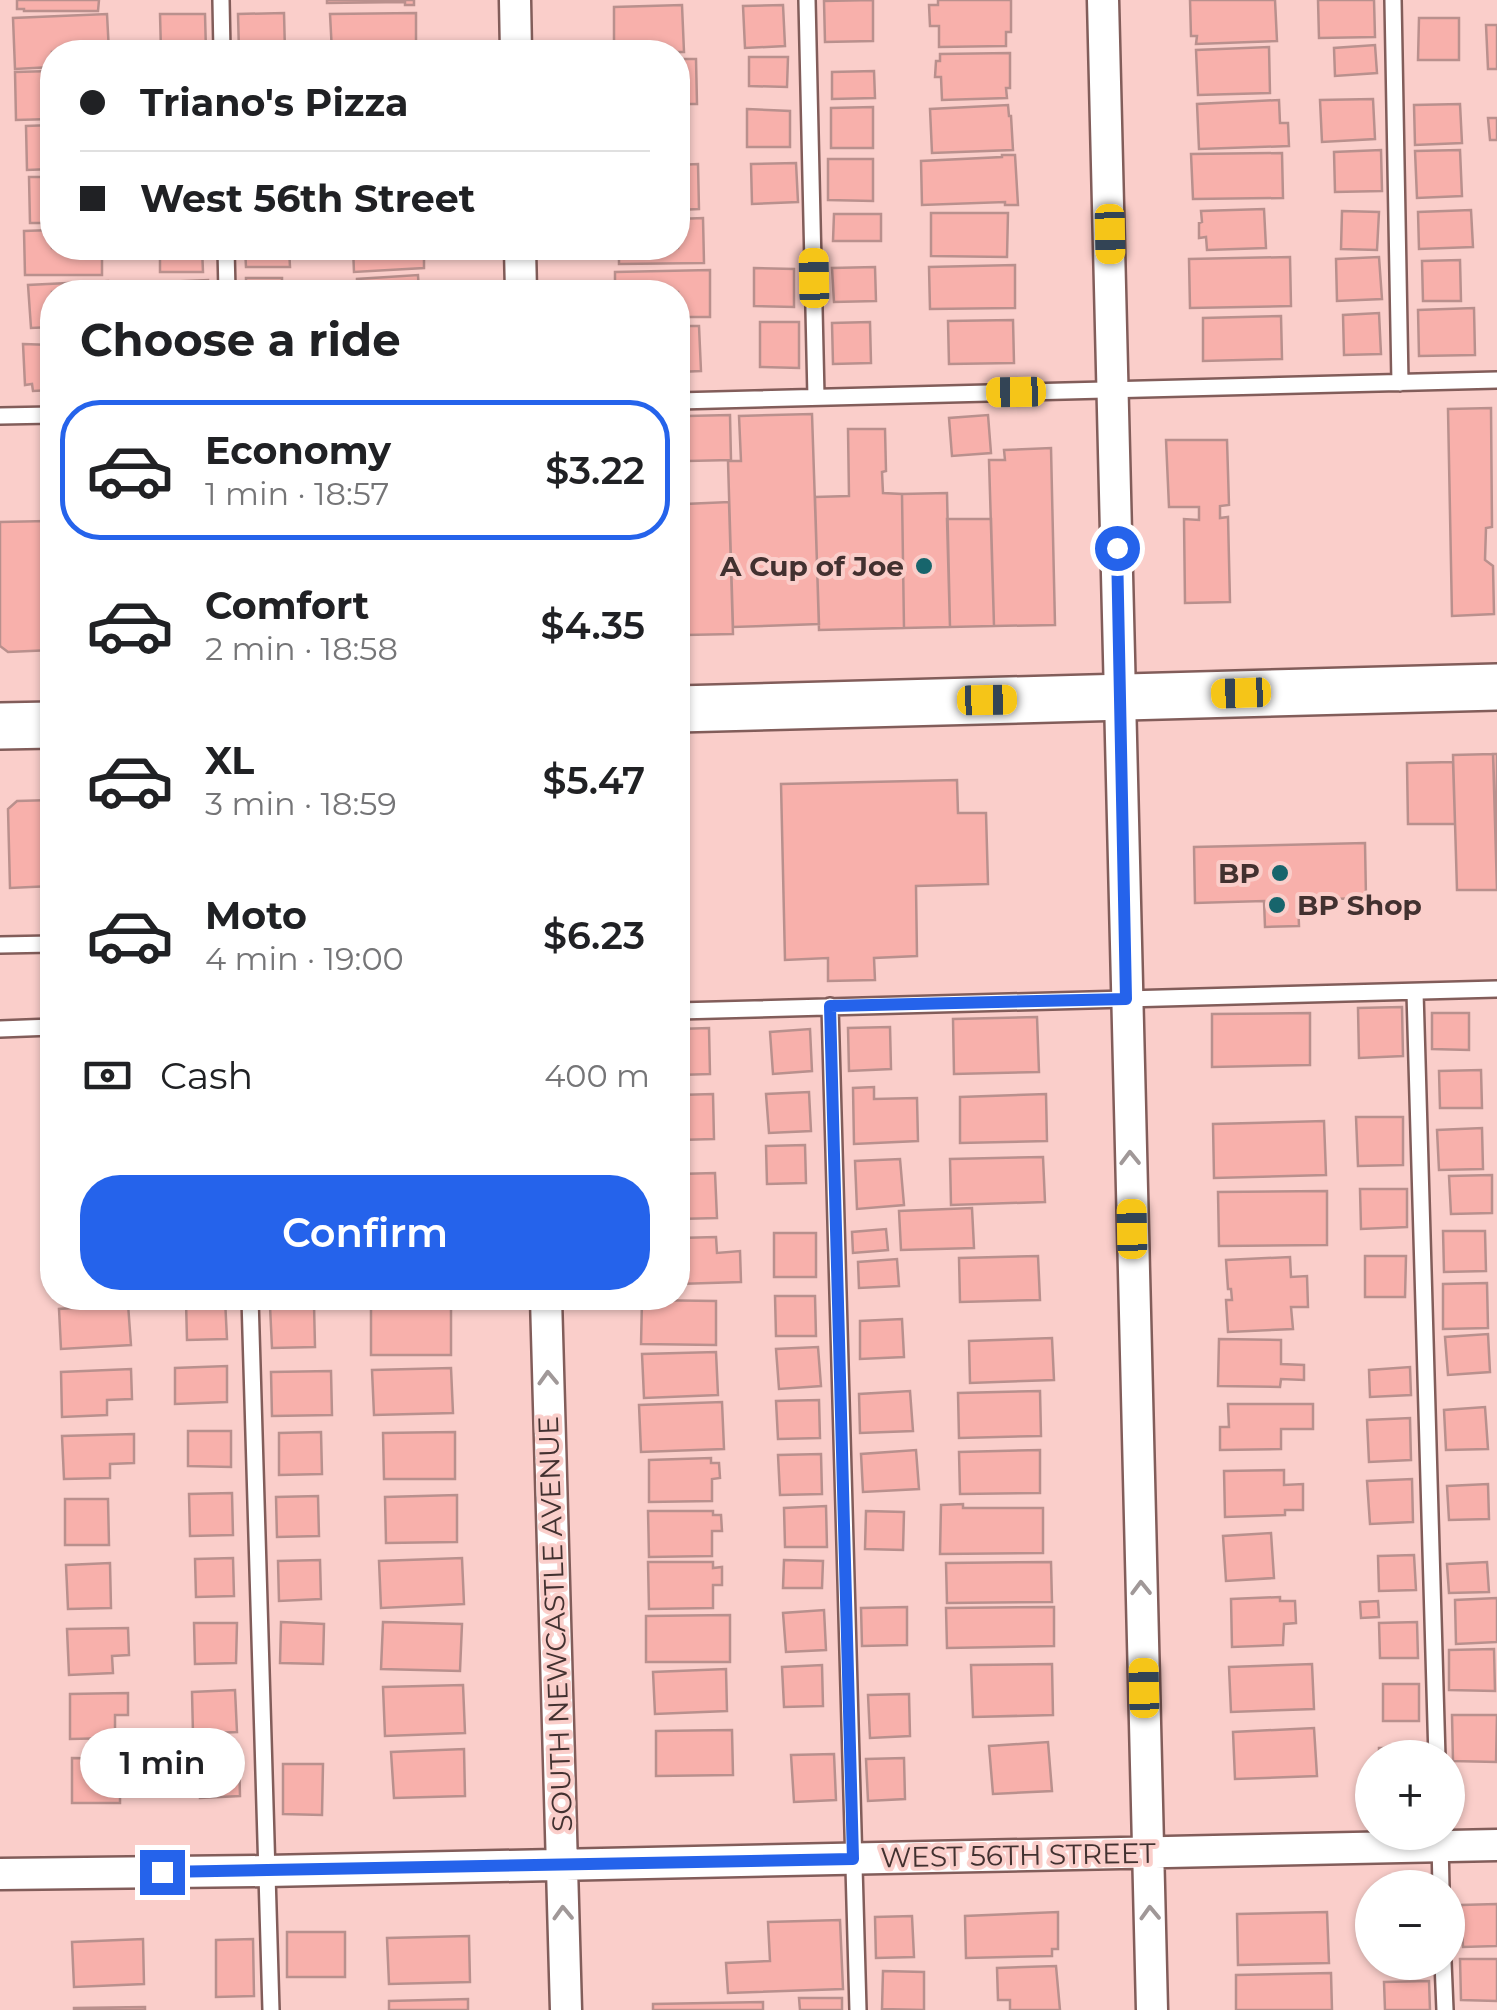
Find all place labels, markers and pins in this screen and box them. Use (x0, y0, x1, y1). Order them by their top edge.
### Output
place label: A Cup of Joe (719, 549, 904, 583)
marker: A Cup of Joe (913, 555, 935, 577)
place label: BP (1218, 856, 1260, 890)
marker: BP (1269, 862, 1291, 884)
place label: BP Shop (1297, 888, 1422, 922)
marker: BP Shop (1266, 894, 1288, 916)

